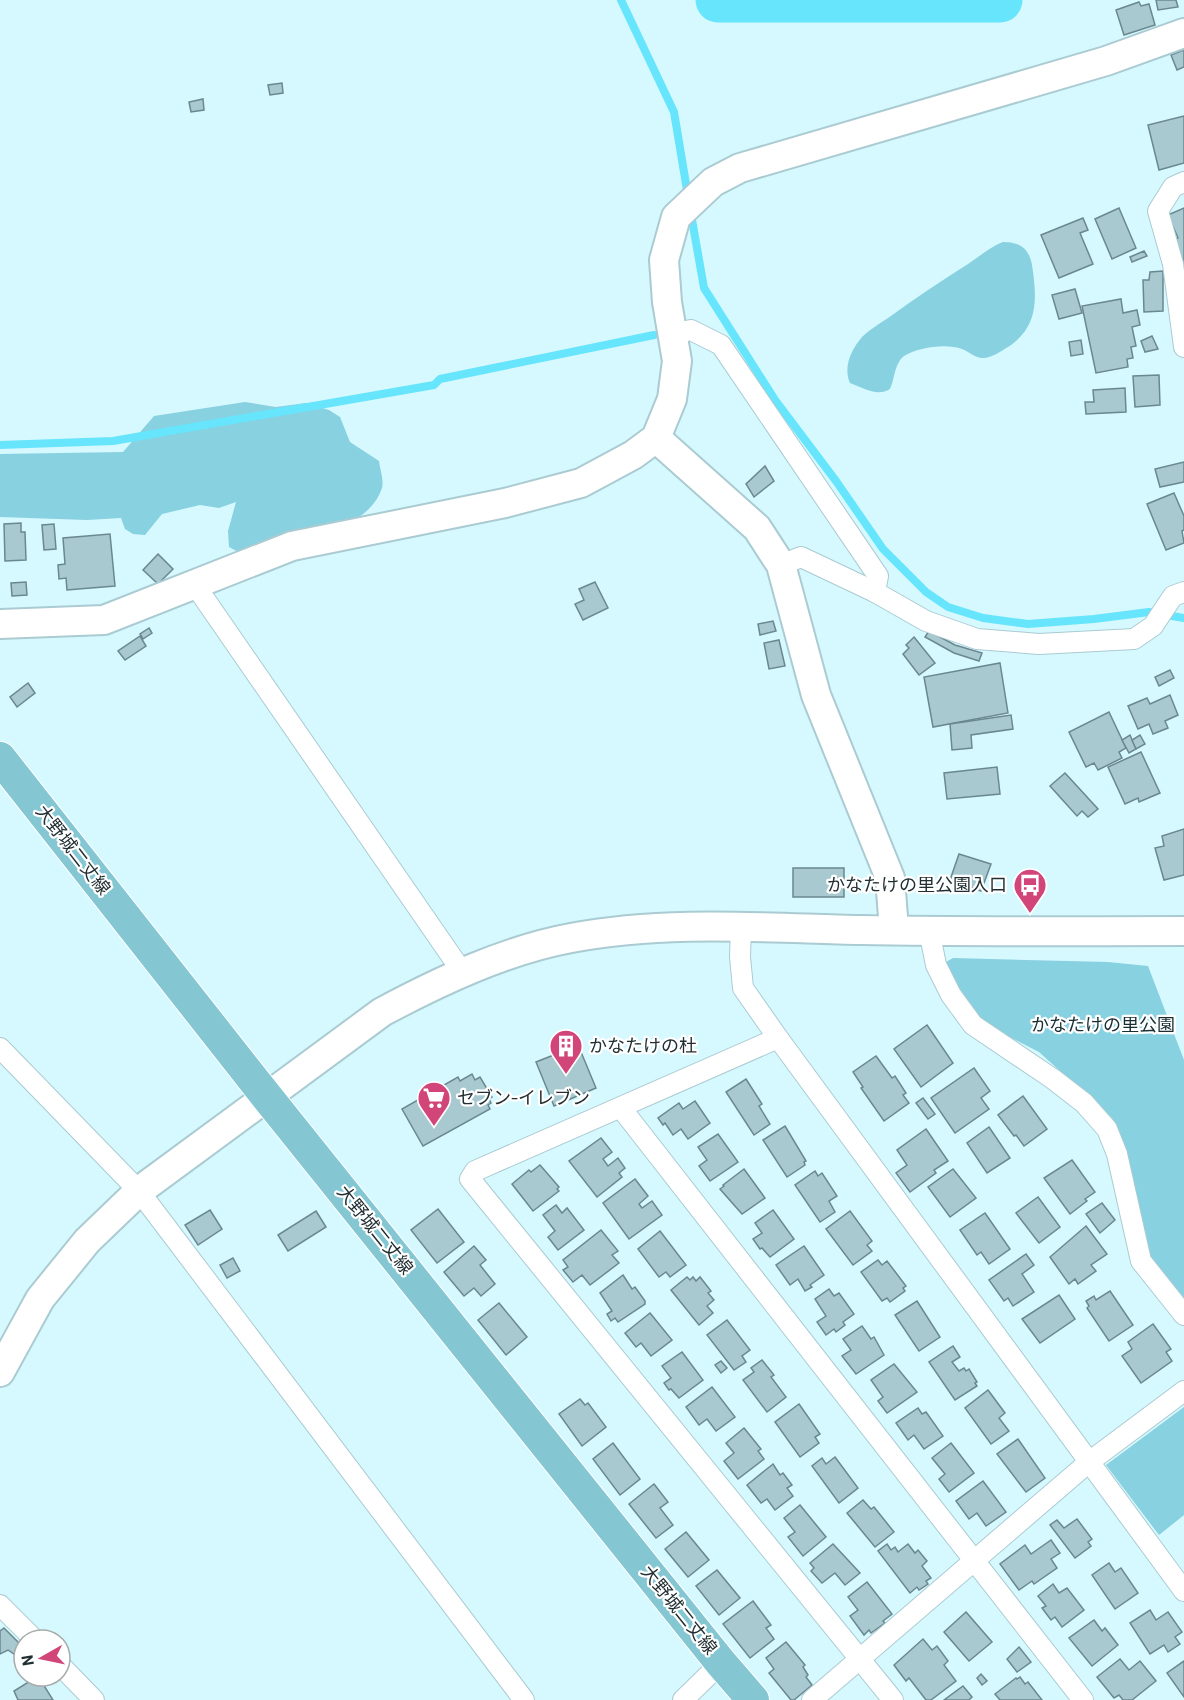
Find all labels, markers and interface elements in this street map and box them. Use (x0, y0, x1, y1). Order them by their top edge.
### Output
street label: 大野城二丈線 (32, 800, 116, 899)
bus stop icon: かなたけの里公園入口 (1012, 867, 1048, 914)
place label: かなたけの里公園入口 (827, 873, 1007, 895)
park label: かなたけの里公園 (1031, 1013, 1175, 1035)
building icon: かなたけの杜 (548, 1028, 584, 1075)
place label: かなたけの杜 (589, 1034, 697, 1056)
supermarket icon: セブン-イレブン (416, 1080, 452, 1127)
place label: セブン-イレブン (457, 1086, 590, 1108)
street label: 大野城二丈線 (333, 1180, 418, 1278)
street label: 大野城二丈線 (637, 1560, 722, 1658)
north arrow (12, 1628, 72, 1688)
text: N (16, 1654, 37, 1667)

